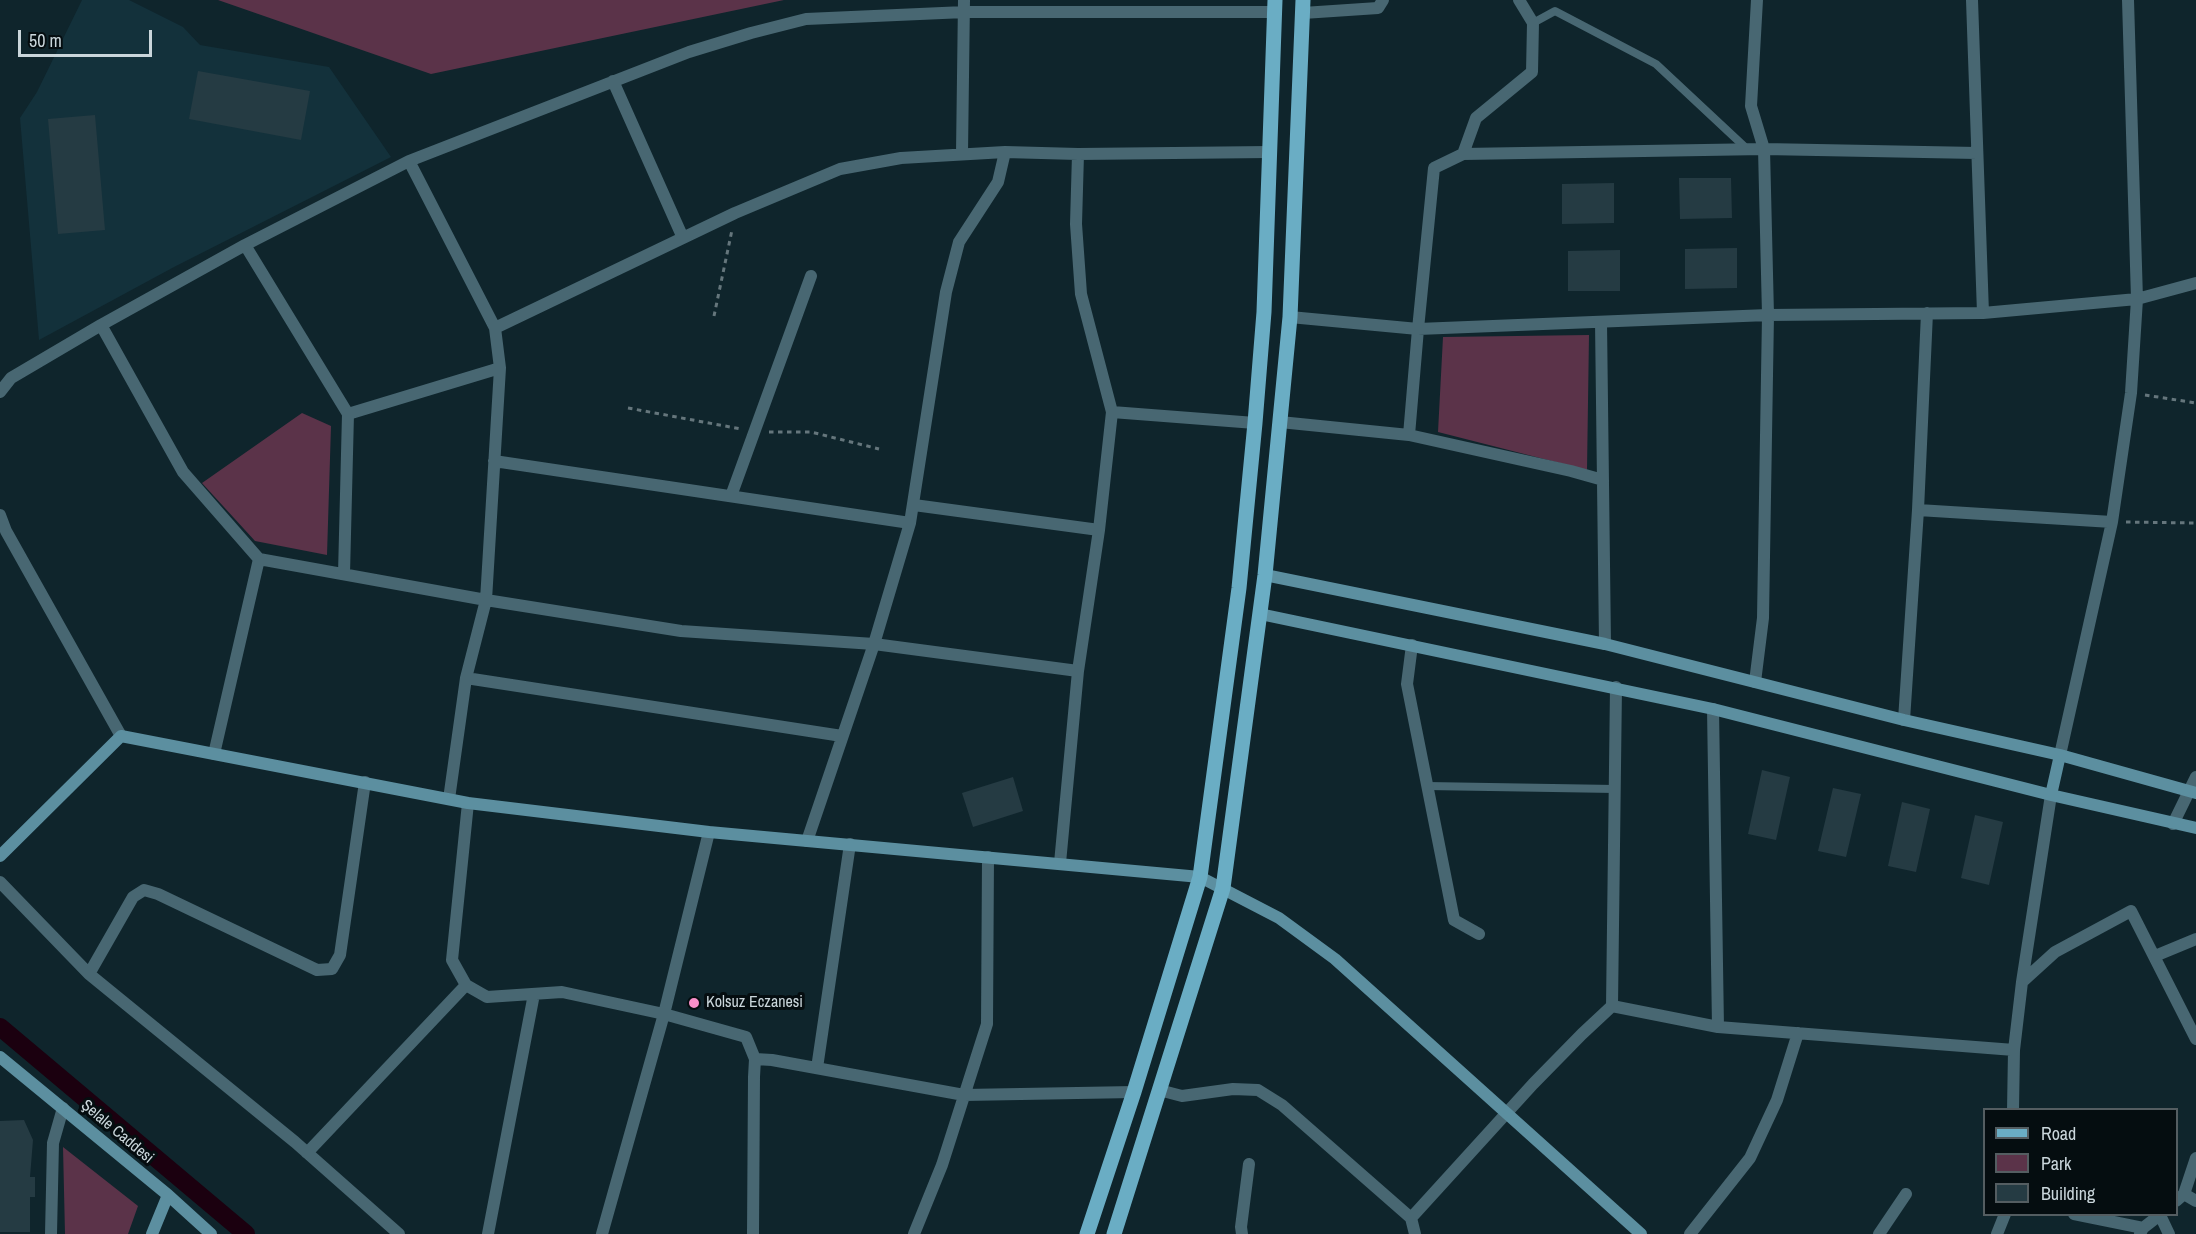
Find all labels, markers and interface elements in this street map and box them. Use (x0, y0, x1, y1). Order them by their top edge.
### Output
scale bar (21, 18, 154, 56)
text: 50 m (29, 28, 62, 53)
place label: Kolsuz Eczanesi (706, 993, 803, 1013)
marker: Kolsuz Eczanesi (687, 996, 701, 1010)
street label: Şelale Caddesi (77, 1096, 157, 1168)
legend (1983, 1108, 2178, 1216)
text: Road (2041, 1121, 2076, 1146)
text: Park (2041, 1151, 2071, 1176)
text: Building (2041, 1181, 2095, 1206)

